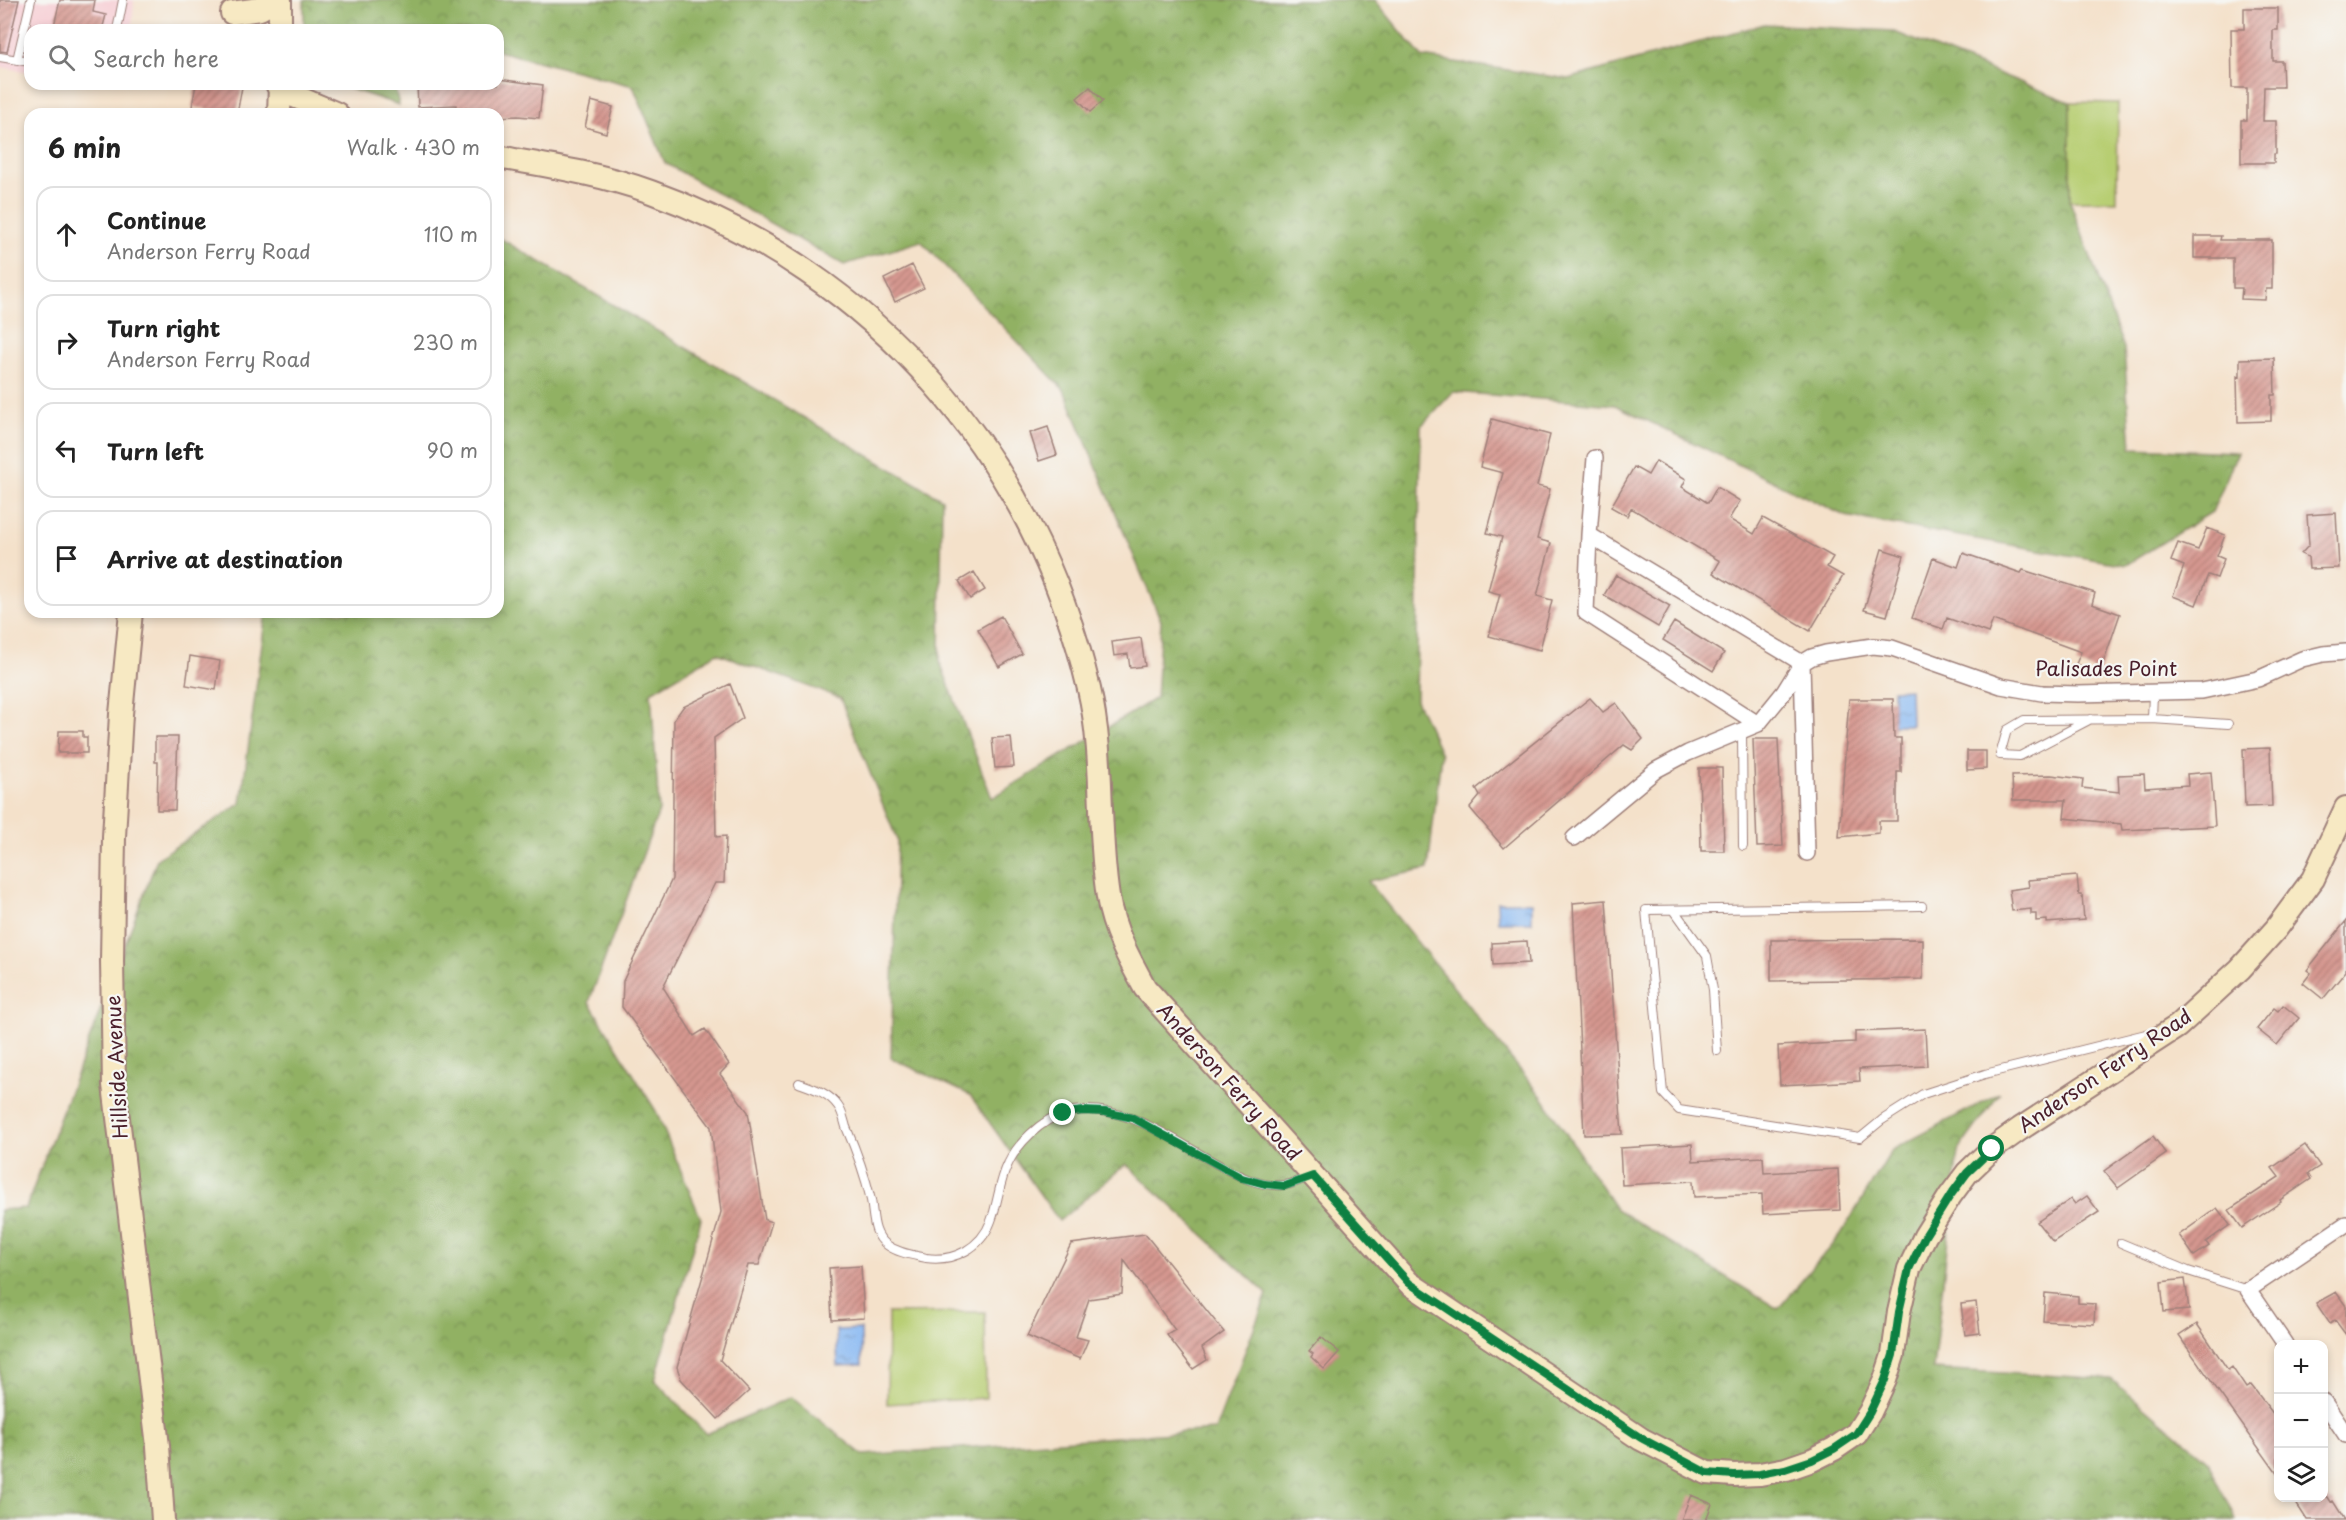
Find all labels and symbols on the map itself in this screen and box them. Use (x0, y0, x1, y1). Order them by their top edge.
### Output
street label: Palisades Point (2035, 653, 2177, 683)
street label: Hillside Avenue (97, 994, 135, 1140)
street label: Anderson Ferry Road (1150, 996, 1309, 1167)
street label: Anderson Ferry Road (2012, 1001, 2197, 1140)
route end (1049, 1099, 1075, 1125)
route start (1978, 1135, 2004, 1161)

